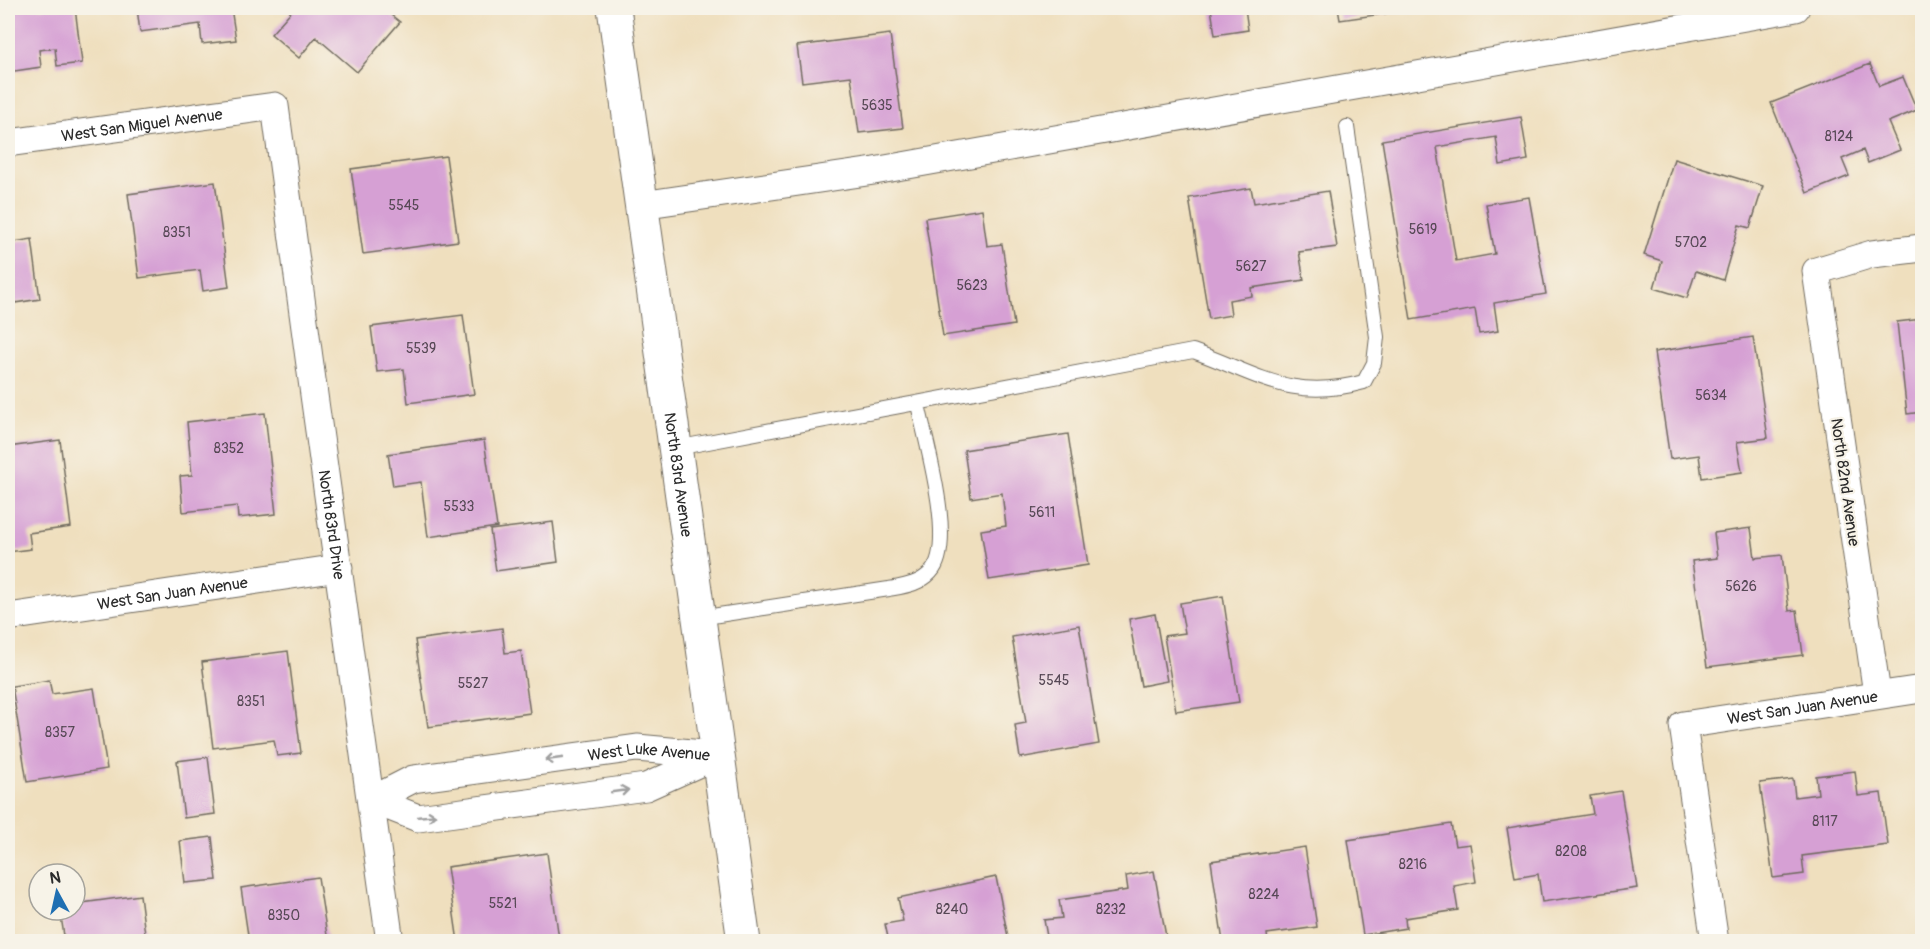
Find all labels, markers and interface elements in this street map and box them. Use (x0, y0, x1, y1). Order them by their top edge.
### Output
house number: 5635 (861, 97, 893, 114)
street label: West San Miguel Avenue (60, 104, 224, 147)
house number: 8124 (1825, 128, 1853, 145)
house number: 5545 (389, 197, 419, 214)
house number: 5619 (1409, 221, 1437, 238)
house number: 8351 (163, 224, 191, 241)
house number: 5702 (1675, 234, 1707, 251)
house number: 5627 (1236, 258, 1267, 275)
house number: 5623 (957, 277, 988, 294)
house number: 5539 (406, 340, 436, 357)
house number: 5634 (1695, 387, 1727, 404)
street label: North 83rd Avenue (659, 411, 697, 538)
street label: North 82nd Avenue (1826, 417, 1864, 548)
house number: 8352 (214, 440, 244, 457)
street label: North 83rd Drive (314, 469, 349, 581)
house number: 5533 (444, 498, 475, 515)
house number: 5611 (1029, 504, 1055, 521)
street label: West San Juan Avenue (96, 573, 249, 615)
house number: 5626 (1725, 578, 1757, 595)
house number: 5545 (1039, 672, 1069, 689)
house number: 5527 (458, 675, 489, 692)
street label: West San Juan Avenue (1726, 687, 1879, 729)
house number: 8351 (237, 693, 265, 710)
house number: 8357 (45, 724, 76, 741)
street label: West Luke Avenue (587, 739, 711, 766)
one-way arrow (545, 754, 565, 765)
one-way arrow (609, 785, 629, 796)
one-way arrow (416, 810, 436, 821)
house number: 8117 (1812, 813, 1838, 830)
house number: 8208 (1555, 843, 1587, 860)
house number: 8216 (1399, 856, 1427, 873)
north arrow (27, 862, 87, 922)
text: N (48, 867, 62, 889)
house number: 8224 (1249, 886, 1279, 903)
house number: 5521 (489, 895, 517, 912)
house number: 8240 (936, 901, 968, 918)
house number: 8232 (1096, 901, 1126, 918)
house number: 8350 (268, 907, 300, 924)

